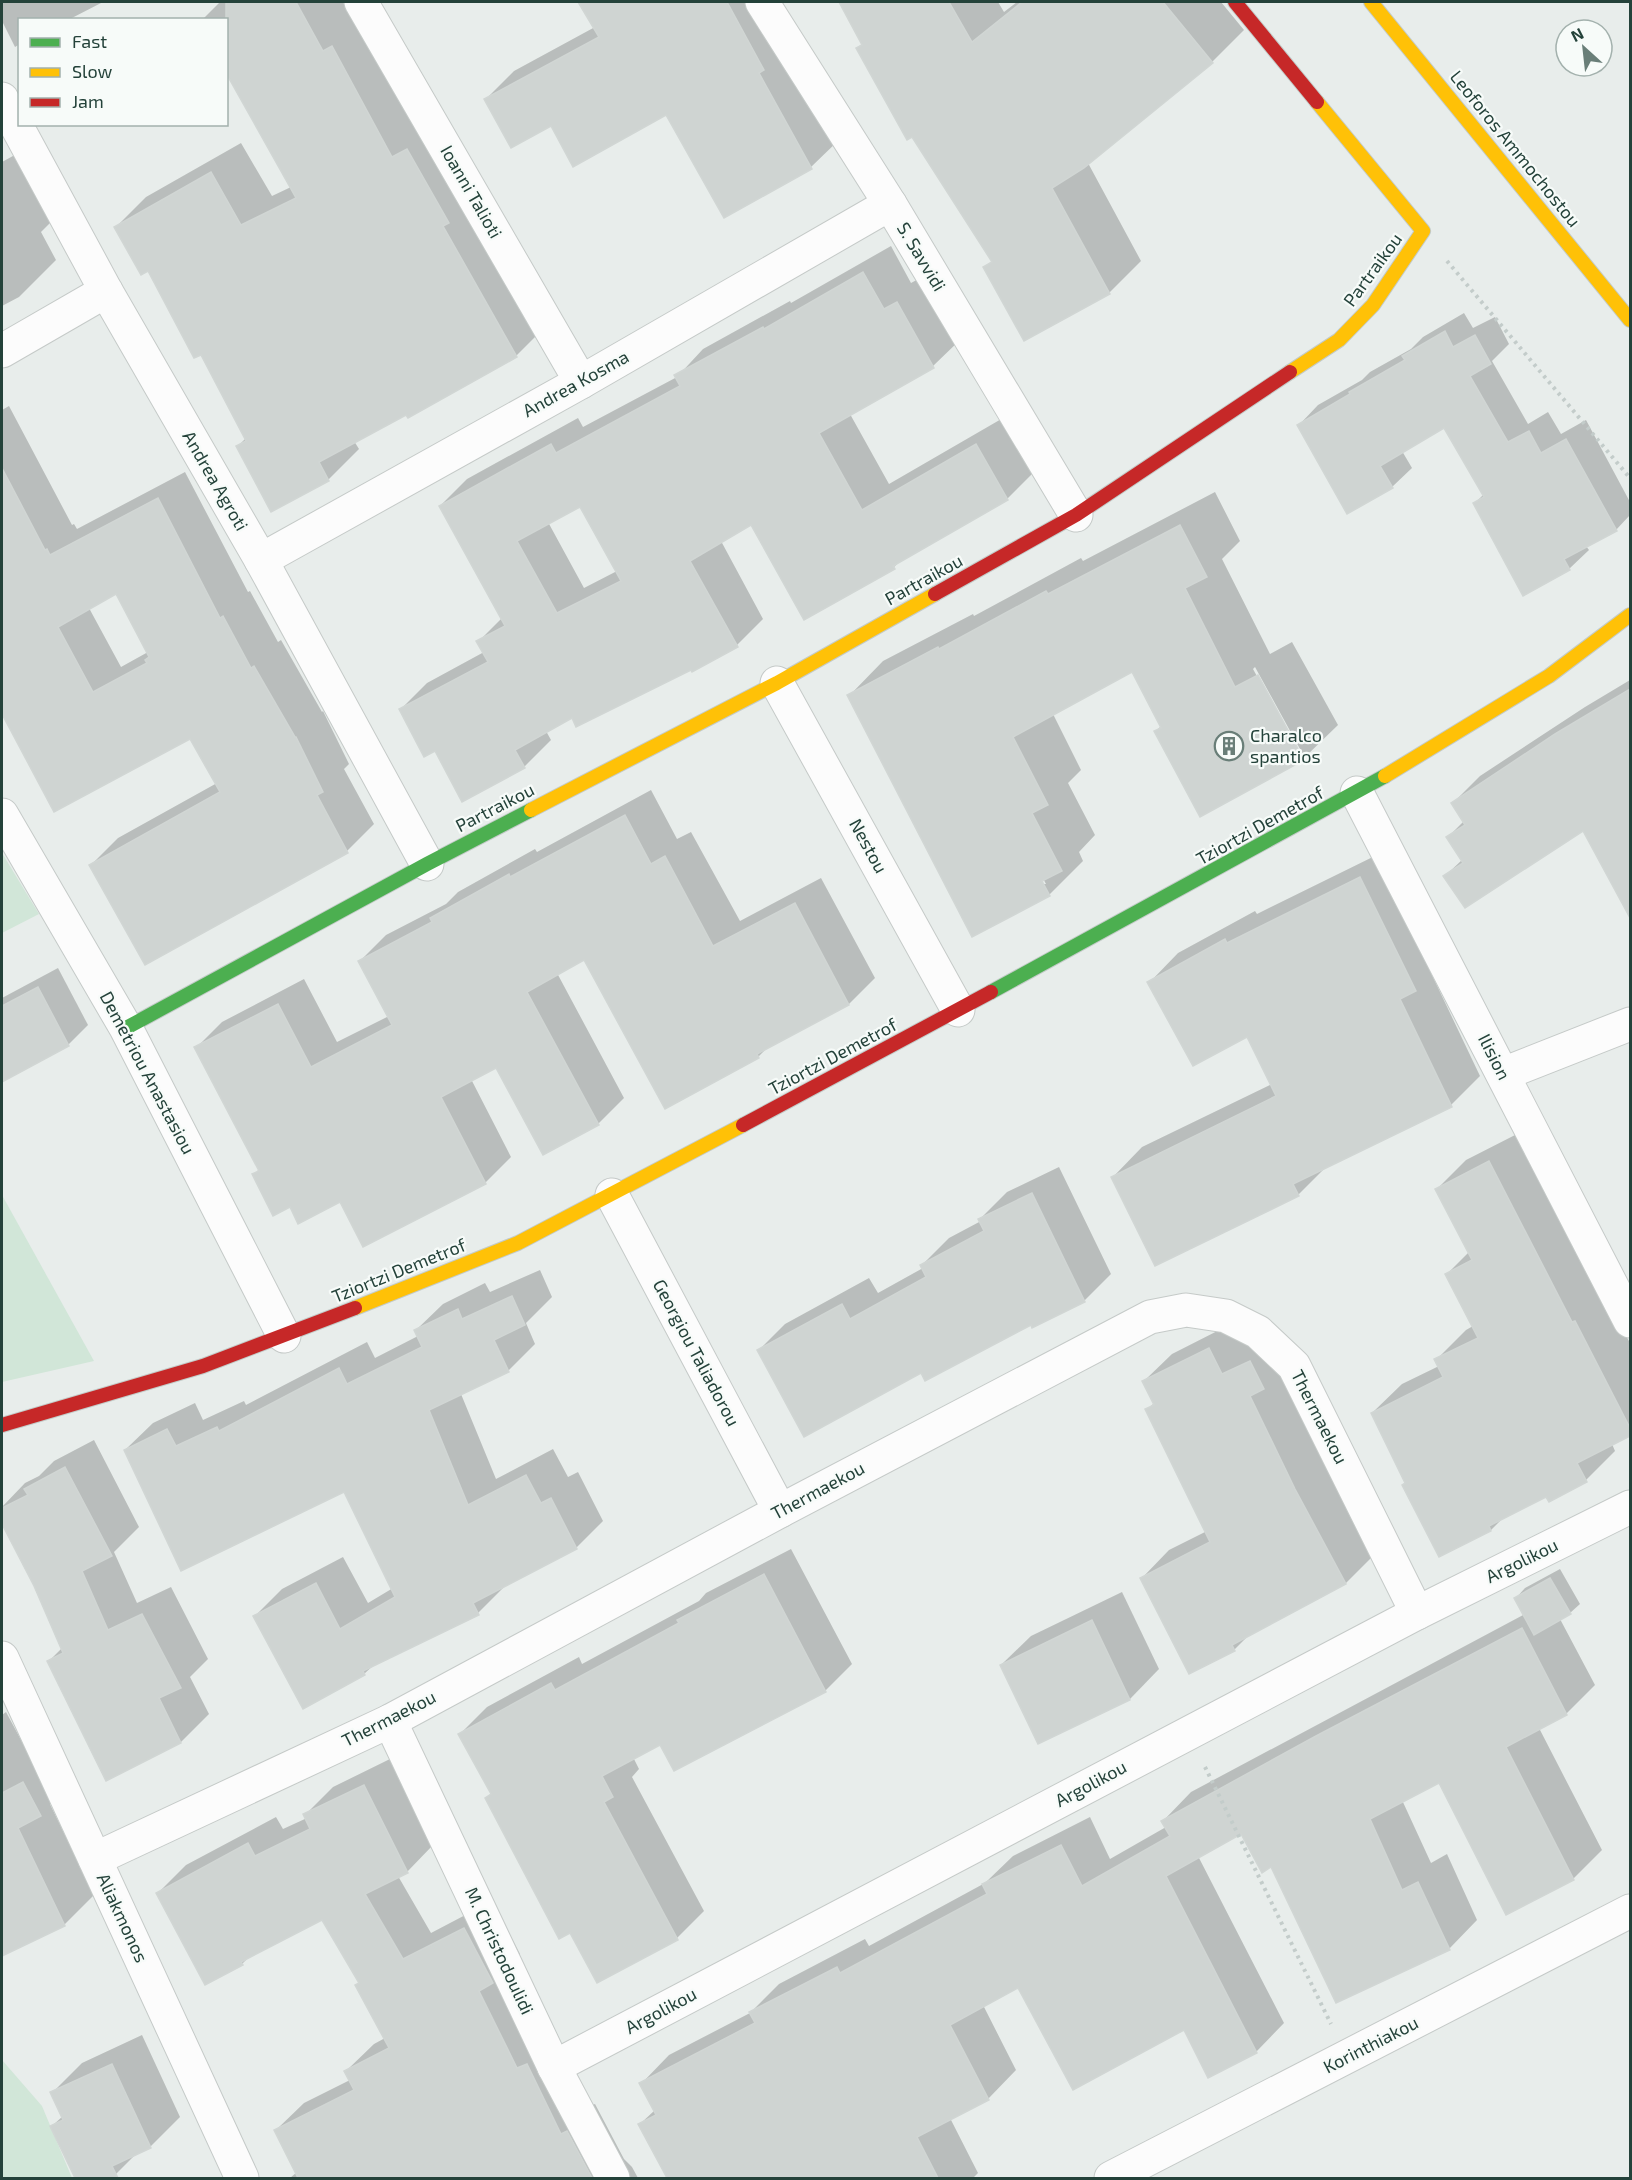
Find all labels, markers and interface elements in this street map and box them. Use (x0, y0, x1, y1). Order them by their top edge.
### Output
legend (18, 18, 228, 126)
north arrow (1554, 18, 1614, 78)
text: N (1567, 23, 1586, 45)
text: Fast (72, 30, 107, 52)
text: Slow (72, 60, 113, 82)
street label: Leoforos Ammochostou (1446, 66, 1586, 231)
text: Jam (72, 90, 104, 112)
street label: Ioanni Talioti (436, 141, 507, 242)
street label: S. Savvidi (893, 218, 951, 295)
street label: Partraikou (1338, 228, 1406, 310)
street label: Andrea Kosma (519, 345, 632, 421)
street label: Andrea Agroti (178, 427, 253, 534)
street label: Partraikou (881, 549, 966, 609)
place label: Charalco spantios (1250, 724, 1322, 767)
building icon: Charalco spantios (1213, 730, 1245, 762)
street label: Partraikou (451, 778, 538, 836)
street label: Tziortzi Demetrof (1192, 780, 1328, 869)
street label: Nestou (845, 814, 893, 877)
street label: Demetriou Anastasiou (96, 987, 200, 1158)
street label: Tziortzi Demetrof (765, 1012, 902, 1099)
street label: Ilision (1474, 1030, 1516, 1083)
street label: Tziortzi Demetrof (329, 1233, 470, 1307)
street label: Georgiou Taliadorou (649, 1275, 745, 1430)
street label: Thermaekou (1287, 1366, 1353, 1467)
street label: Thermaekou (767, 1456, 868, 1524)
street label: Argolikou (1482, 1533, 1561, 1587)
street label: Thermaekou (338, 1685, 439, 1751)
street label: Argolikou (1051, 1755, 1130, 1811)
street label: Aliakmonos (93, 1869, 153, 1966)
street label: M. Christodoulidi (461, 1883, 539, 2018)
street label: Argolikou (621, 1982, 700, 2038)
street label: Korinthiakou (1319, 2011, 1422, 2077)

